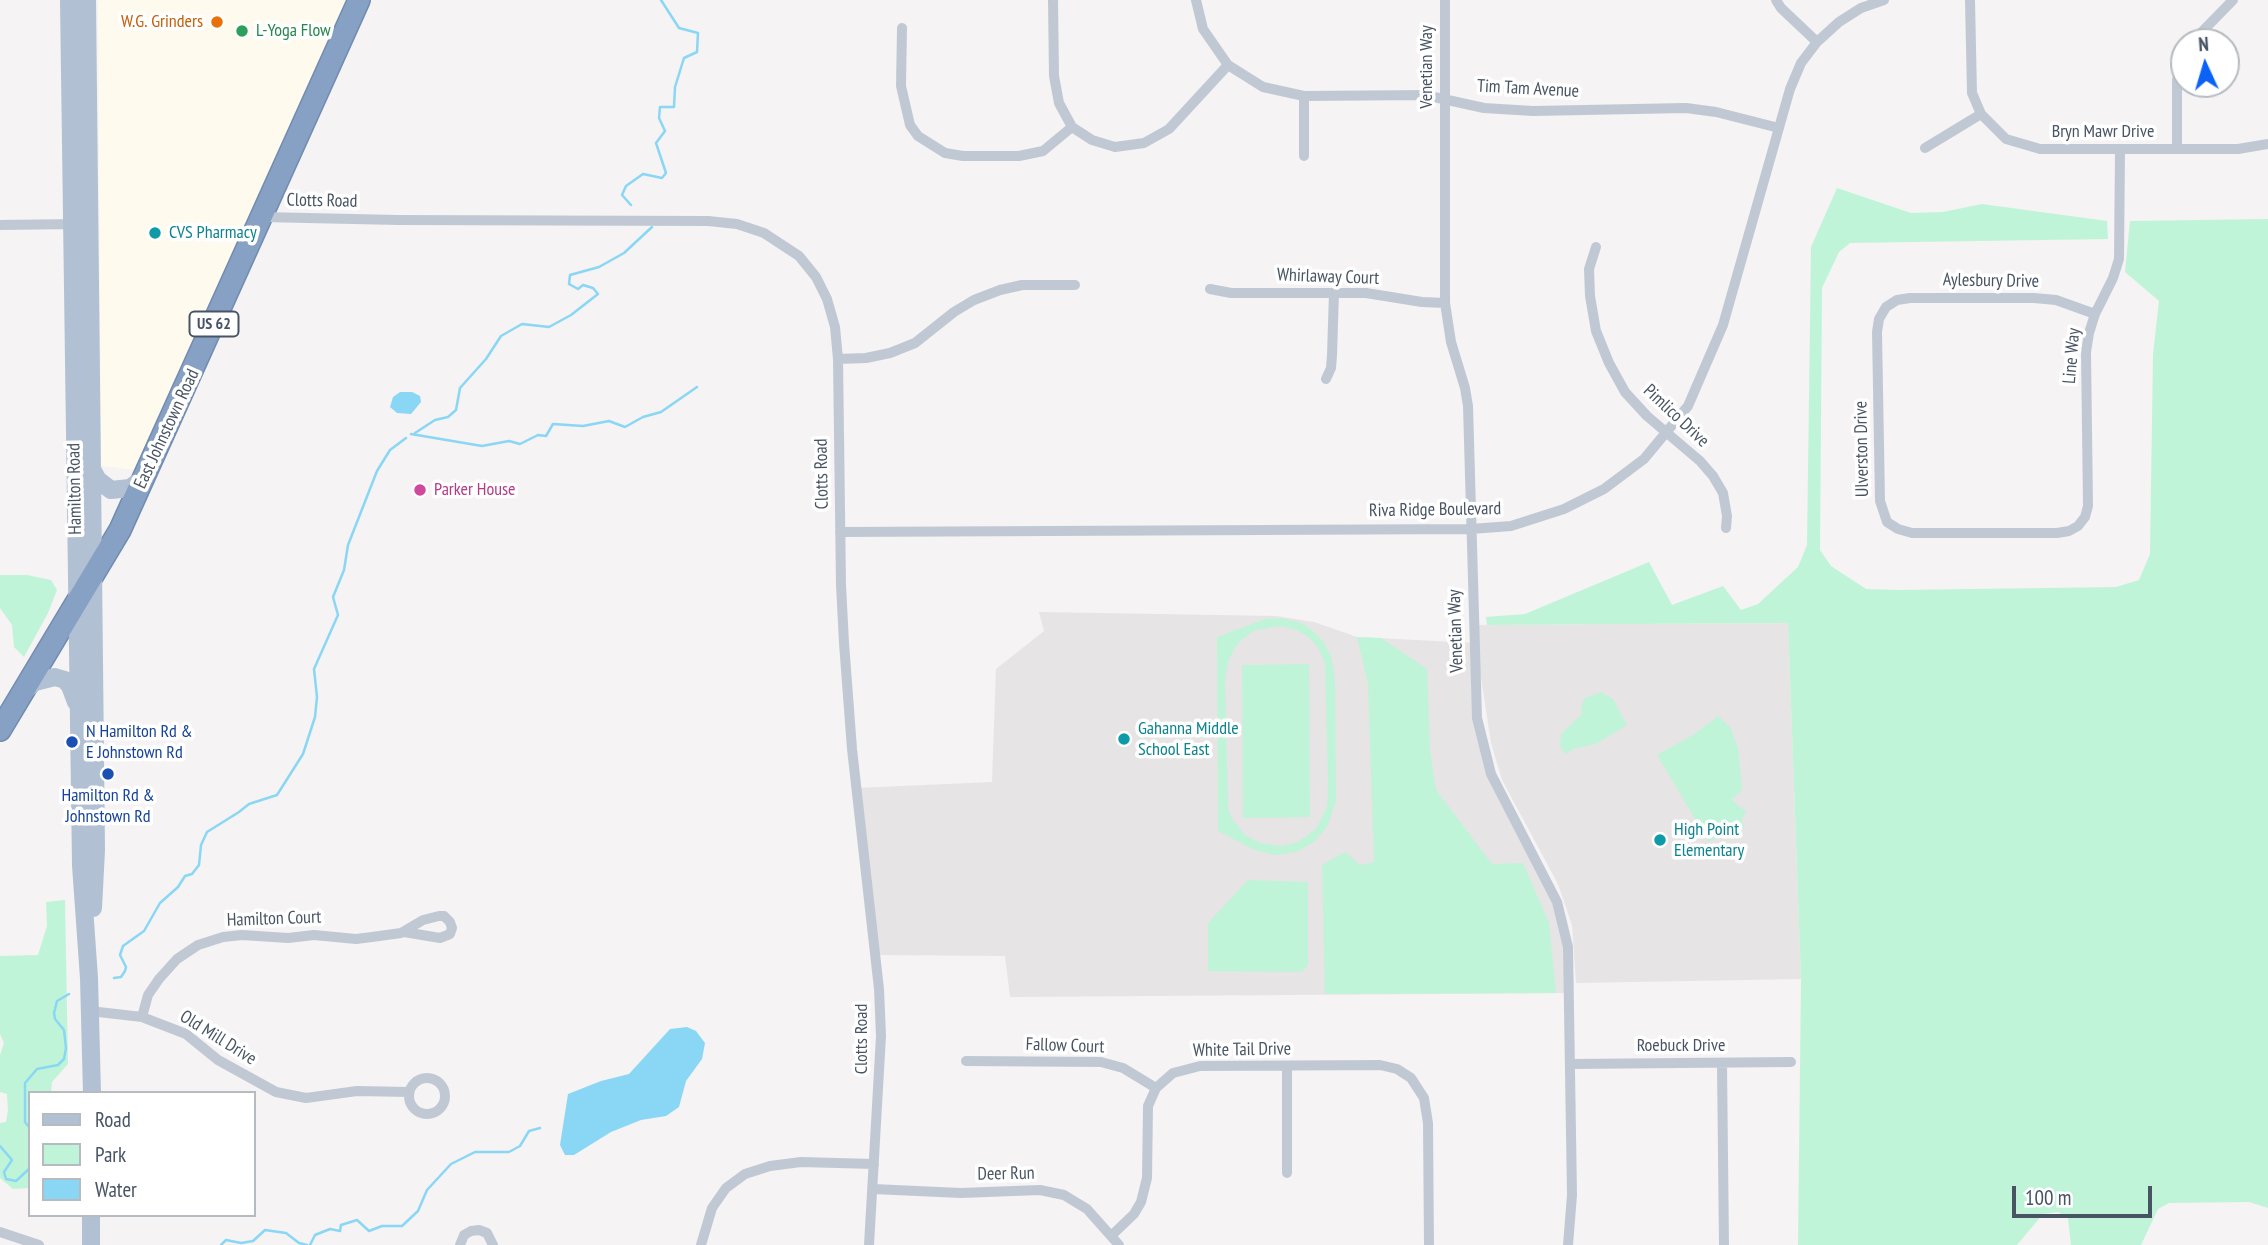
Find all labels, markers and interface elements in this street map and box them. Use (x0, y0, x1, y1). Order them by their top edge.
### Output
place label: W.G. Grinders (121, 11, 203, 33)
marker: W.G. Grinders (209, 14, 225, 30)
place label: L-Yoga Flow (256, 20, 331, 42)
marker: L-Yoga Flow (234, 23, 250, 39)
street label: Venetian Way (1416, 25, 1438, 109)
north arrow (2170, 28, 2240, 98)
text: N (2198, 32, 2210, 56)
street label: Tim Tam Avenue (1476, 76, 1580, 102)
street label: Bryn Mawr Drive (2052, 121, 2154, 143)
street label: Clotts Road (286, 190, 358, 212)
place label: CVS Pharmacy (169, 222, 257, 244)
marker: CVS Pharmacy (147, 225, 163, 241)
street label: Whirlaway Court (1277, 264, 1379, 290)
street label: Aylesbury Drive (1943, 269, 2039, 293)
road number: US 62 (190, 312, 238, 336)
street label: Line Way (2059, 327, 2085, 385)
street label: East Johnstown Road (130, 366, 204, 492)
street label: Pimlico Drive (1639, 380, 1713, 452)
street label: Ulverston Drive (1850, 401, 1874, 497)
street label: Clotts Road (811, 438, 833, 510)
street label: Hamilton Road (63, 443, 87, 535)
place label: Parker House (434, 479, 516, 501)
marker: Parker House (412, 482, 428, 498)
street label: Riva Ridge Boulevard (1369, 498, 1501, 522)
street label: Venetian Way (1444, 589, 1468, 673)
place label: Gahanna Middle School East (1138, 718, 1239, 760)
place label: N Hamilton Rd & E Johnstown Rd (86, 721, 193, 764)
marker: Gahanna Middle School East (1116, 731, 1132, 747)
marker: N Hamilton Rd & E Johnstown Rd (64, 734, 80, 750)
marker: Hamilton Rd & Johnstown Rd (100, 766, 116, 782)
place label: Hamilton Rd & Johnstown Rd (61, 785, 155, 828)
place label: High Point Elementary (1674, 819, 1744, 862)
marker: High Point Elementary (1652, 832, 1668, 848)
street label: Hamilton Court (226, 907, 322, 931)
street label: Clotts Road (851, 1004, 873, 1074)
street label: Old Mill Drive (176, 1006, 260, 1070)
street label: Fallow Court (1025, 1034, 1105, 1058)
street label: Roebuck Drive (1637, 1035, 1725, 1057)
street label: White Tail Drive (1193, 1038, 1291, 1062)
legend (28, 1091, 256, 1217)
text: Road (95, 1106, 131, 1133)
text: Park (95, 1141, 126, 1168)
street label: Deer Run (977, 1163, 1035, 1185)
scale bar (2016, 1172, 2156, 1216)
text: Water (95, 1176, 137, 1203)
text: 100 m (2025, 1184, 2071, 1211)

